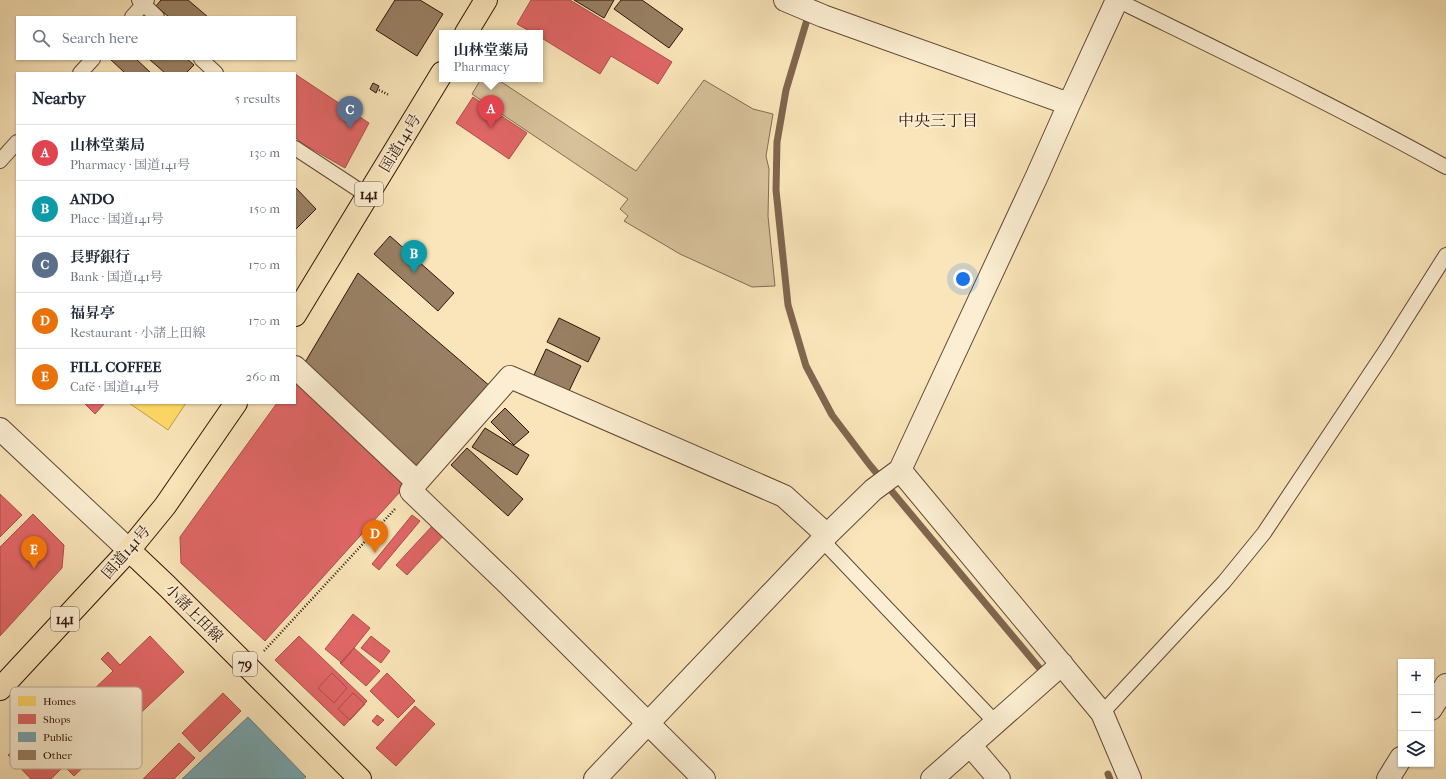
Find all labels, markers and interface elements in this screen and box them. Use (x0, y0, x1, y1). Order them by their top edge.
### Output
search box (16, 16, 296, 60)
icon: search (30, 27, 52, 49)
text: Search here (62, 29, 138, 47)
popup (439, 30, 543, 82)
text: 山林堂薬局 (453, 41, 529, 59)
text: Pharmacy (453, 59, 510, 74)
text: Nearby (32, 88, 86, 108)
text: 5 results (235, 91, 280, 106)
pin: A (478, 95, 504, 128)
pin: C (337, 96, 363, 129)
street label: 国道141号 (376, 111, 424, 175)
district label: 中央三丁目 (898, 111, 978, 130)
text: 山林堂薬局 (70, 136, 145, 154)
text: A (41, 145, 49, 160)
text: 130 m (249, 145, 280, 160)
text: Pharmacy · 国道141号 (70, 157, 190, 172)
road number: 141 (355, 182, 383, 206)
text: ANDO (70, 190, 114, 208)
text: B (41, 201, 49, 216)
text: 150 m (249, 201, 280, 216)
text: Place · 国道141号 (70, 211, 164, 226)
pin: B (401, 240, 427, 273)
text: 長野銀行 (70, 248, 130, 266)
text: C (41, 257, 49, 272)
text: 170 m (248, 257, 280, 272)
text: Bank · 国道141号 (70, 269, 163, 284)
your location (953, 269, 973, 289)
text: 福昇亭 (70, 304, 115, 322)
text: D (40, 313, 50, 328)
text: 170 m (248, 313, 280, 328)
text: Restaurant · 小諸上田線 (70, 325, 205, 340)
text: FILL COFFEE (70, 358, 161, 376)
text: E (41, 369, 49, 384)
text: 260 m (246, 369, 280, 384)
text: Café · 国道141号 (70, 379, 159, 394)
pin: D (362, 520, 388, 553)
street label: 国道141号 (98, 522, 154, 582)
pin: E (21, 536, 47, 569)
street label: 小諸上田線 (161, 580, 227, 646)
road number: 141 (51, 607, 79, 631)
road number: 79 (233, 652, 257, 676)
map controls (1398, 659, 1434, 767)
button: + (1398, 659, 1434, 695)
legend (10, 687, 142, 769)
text: Homes (43, 695, 76, 708)
button: − (1398, 695, 1434, 731)
text: Shops (43, 713, 70, 726)
text: Public (43, 731, 73, 744)
button: layers (1398, 731, 1434, 767)
text: Other (43, 749, 72, 762)

